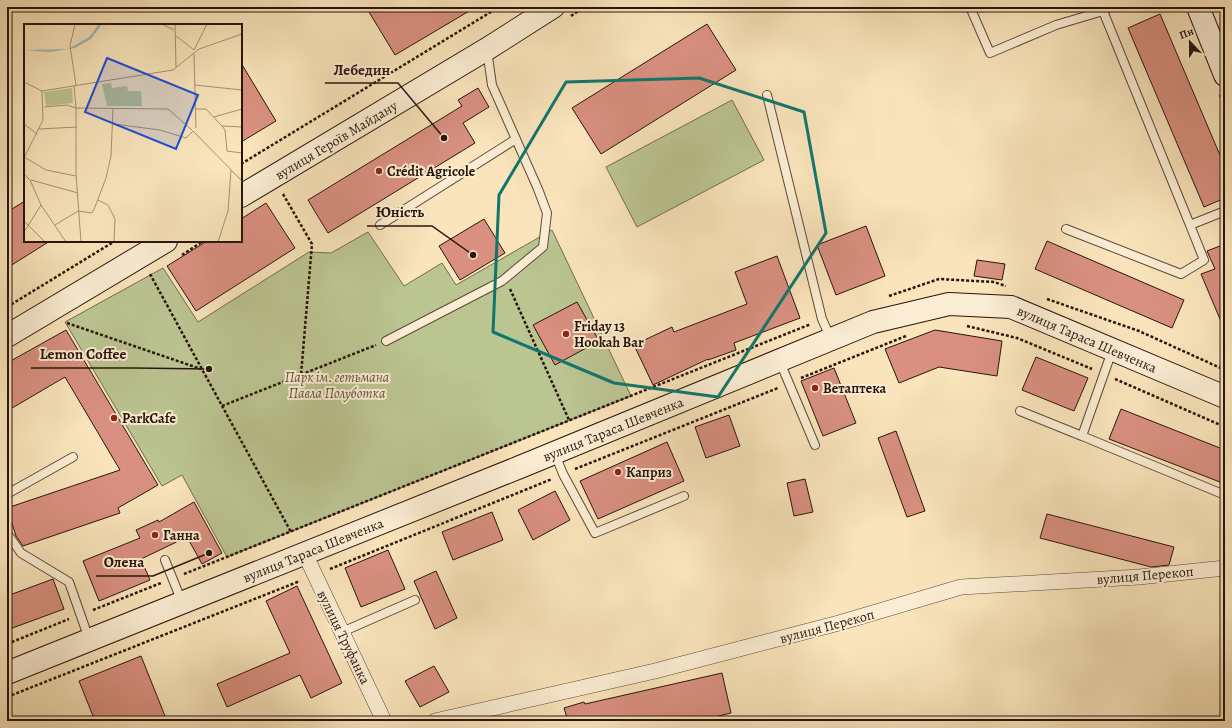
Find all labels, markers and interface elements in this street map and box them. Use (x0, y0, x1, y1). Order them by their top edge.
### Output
north arrow (1170, 22, 1210, 62)
text: Пн (1177, 23, 1196, 43)
inset map (24, 24, 242, 242)
callout: Лебедин (325, 56, 398, 83)
text: Лебедин (334, 60, 391, 80)
street label: вулиця Героїв Майдану (271, 96, 402, 185)
place label: Crédit Agricole (387, 162, 476, 181)
marker: Crédit Agricole (374, 166, 384, 176)
callout: Юність (367, 199, 432, 226)
text: Юність (376, 202, 424, 222)
street label: вулиця Тараса Шевченка (1014, 301, 1160, 378)
place label: Friday 13 Hookah Bar (574, 317, 644, 352)
marker: Friday 13 Hookah Bar (561, 329, 571, 339)
callout: Lemon Coffee (31, 341, 134, 368)
text: Lemon Coffee (40, 344, 126, 364)
park label: Парк ім. гетьмана Павла Полуботка (285, 368, 390, 403)
place label: Ветаптека (823, 379, 887, 398)
marker: Ветаптека (810, 383, 820, 393)
street label: вулиця Тараса Шевченка (540, 392, 687, 466)
place label: ParkCafe (122, 409, 176, 428)
marker: ParkCafe (109, 413, 119, 423)
place label: Каприз (626, 463, 672, 482)
marker: Каприз (613, 467, 623, 477)
street label: вулиця Тараса Шевченка (240, 513, 387, 587)
place label: Ганна (163, 526, 200, 545)
marker: Ганна (150, 530, 160, 540)
callout: Олена (96, 549, 153, 576)
text: Олена (104, 552, 145, 572)
street label: вулиця Перекоп (1096, 562, 1194, 589)
street label: вулиця Труфанка (313, 587, 375, 688)
street label: вулиця Перекоп (778, 605, 877, 648)

